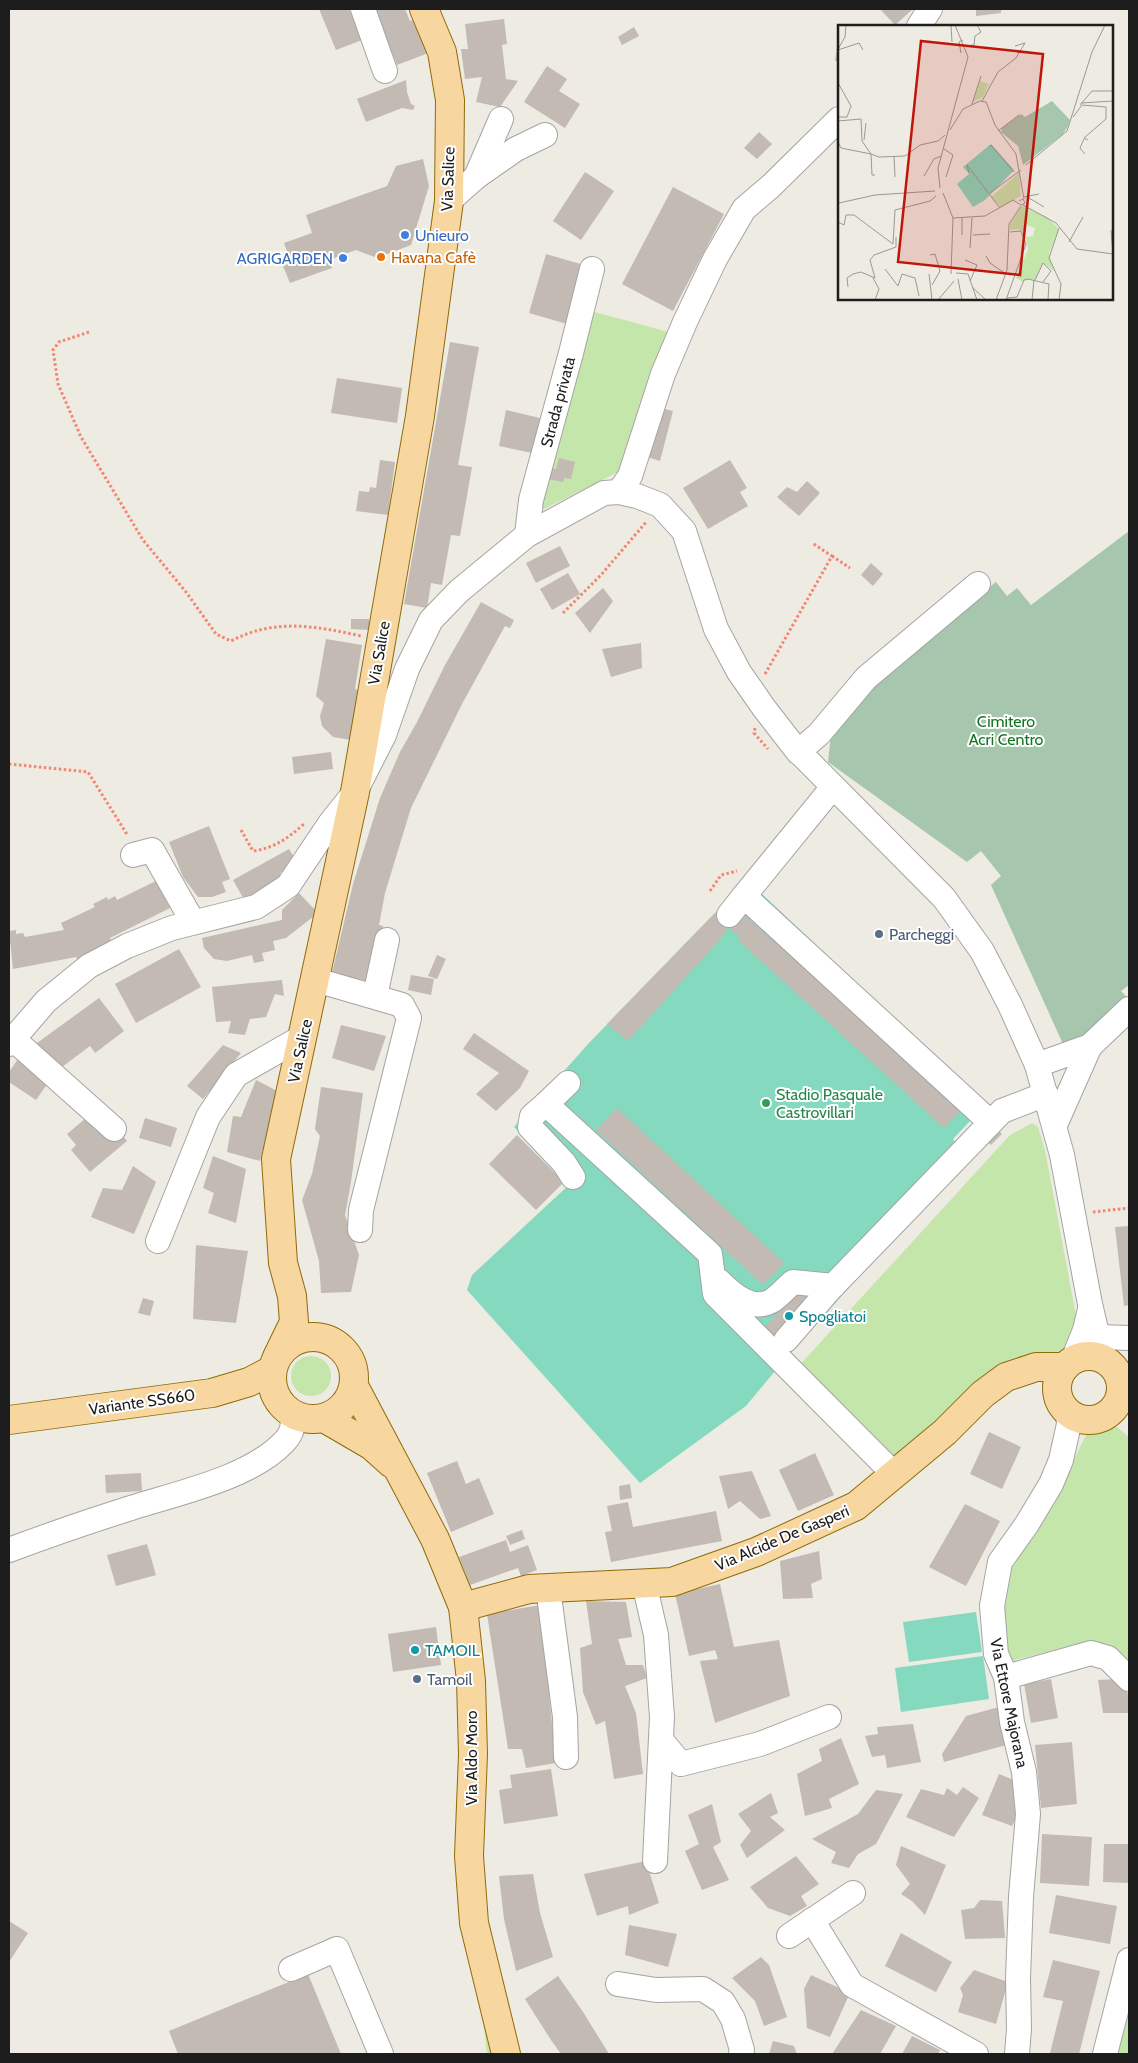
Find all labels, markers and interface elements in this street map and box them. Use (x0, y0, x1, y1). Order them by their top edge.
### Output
inset map (838, 25, 1113, 300)
street label: Via Salice (437, 146, 459, 212)
place label: Unieuro (415, 226, 469, 245)
marker: Unieuro (399, 229, 411, 241)
place label: Havana Cafè (391, 248, 476, 267)
place label: AGRIGARDEN (237, 249, 333, 268)
marker: Havana Cafè (375, 251, 387, 263)
marker: AGRIGARDEN (337, 252, 349, 264)
street label: Strada privata (537, 354, 579, 449)
street label: Via Salice (364, 620, 394, 686)
park label: Cimitero Acri Centro (969, 712, 1044, 749)
place label: Parcheggi (889, 925, 954, 944)
marker: Parcheggi (873, 928, 885, 940)
street label: Via Salice (284, 1017, 316, 1085)
place label: Stadio Pasquale Castrovillari (776, 1085, 883, 1122)
marker: Stadio Pasquale Castrovillari (760, 1097, 772, 1109)
place label: Spogliatoi (799, 1307, 866, 1326)
marker: Spogliatoi (783, 1310, 795, 1322)
street label: Variante SS660 (88, 1385, 196, 1419)
street label: Via Alcide De Gasperi (712, 1501, 852, 1575)
street label: Via Ettore Majorana (986, 1636, 1032, 1770)
place label: TAMOIL (425, 1641, 480, 1660)
marker: TAMOIL (409, 1644, 421, 1656)
place label: Tamoil (427, 1670, 472, 1689)
marker: Tamoil (411, 1673, 423, 1685)
street label: Via Aldo Moro (462, 1710, 481, 1806)

